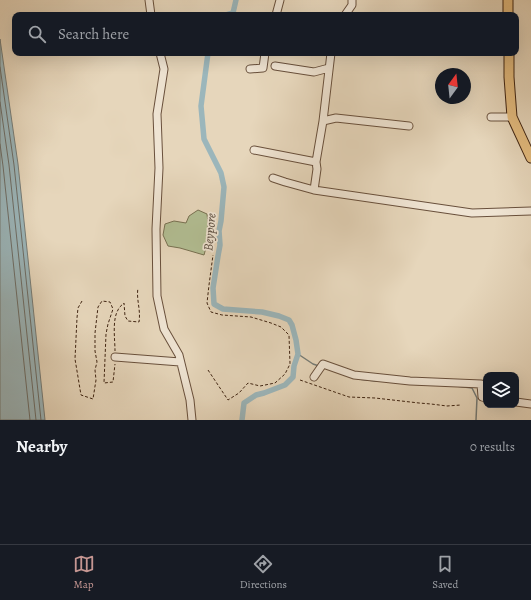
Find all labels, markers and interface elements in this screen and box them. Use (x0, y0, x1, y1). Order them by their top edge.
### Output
search box (12, 12, 519, 56)
icon: search (26, 23, 48, 45)
text: Search here (58, 24, 129, 44)
north arrow (435, 68, 471, 104)
water label: Beypore (199, 212, 220, 252)
map controls (483, 372, 519, 408)
button: layers (483, 372, 519, 408)
text: Nearby (16, 435, 67, 458)
text: 0 results (470, 438, 515, 455)
tab: Map (73, 553, 95, 592)
tab: Directions (240, 553, 287, 592)
tab: Saved (432, 553, 458, 592)

